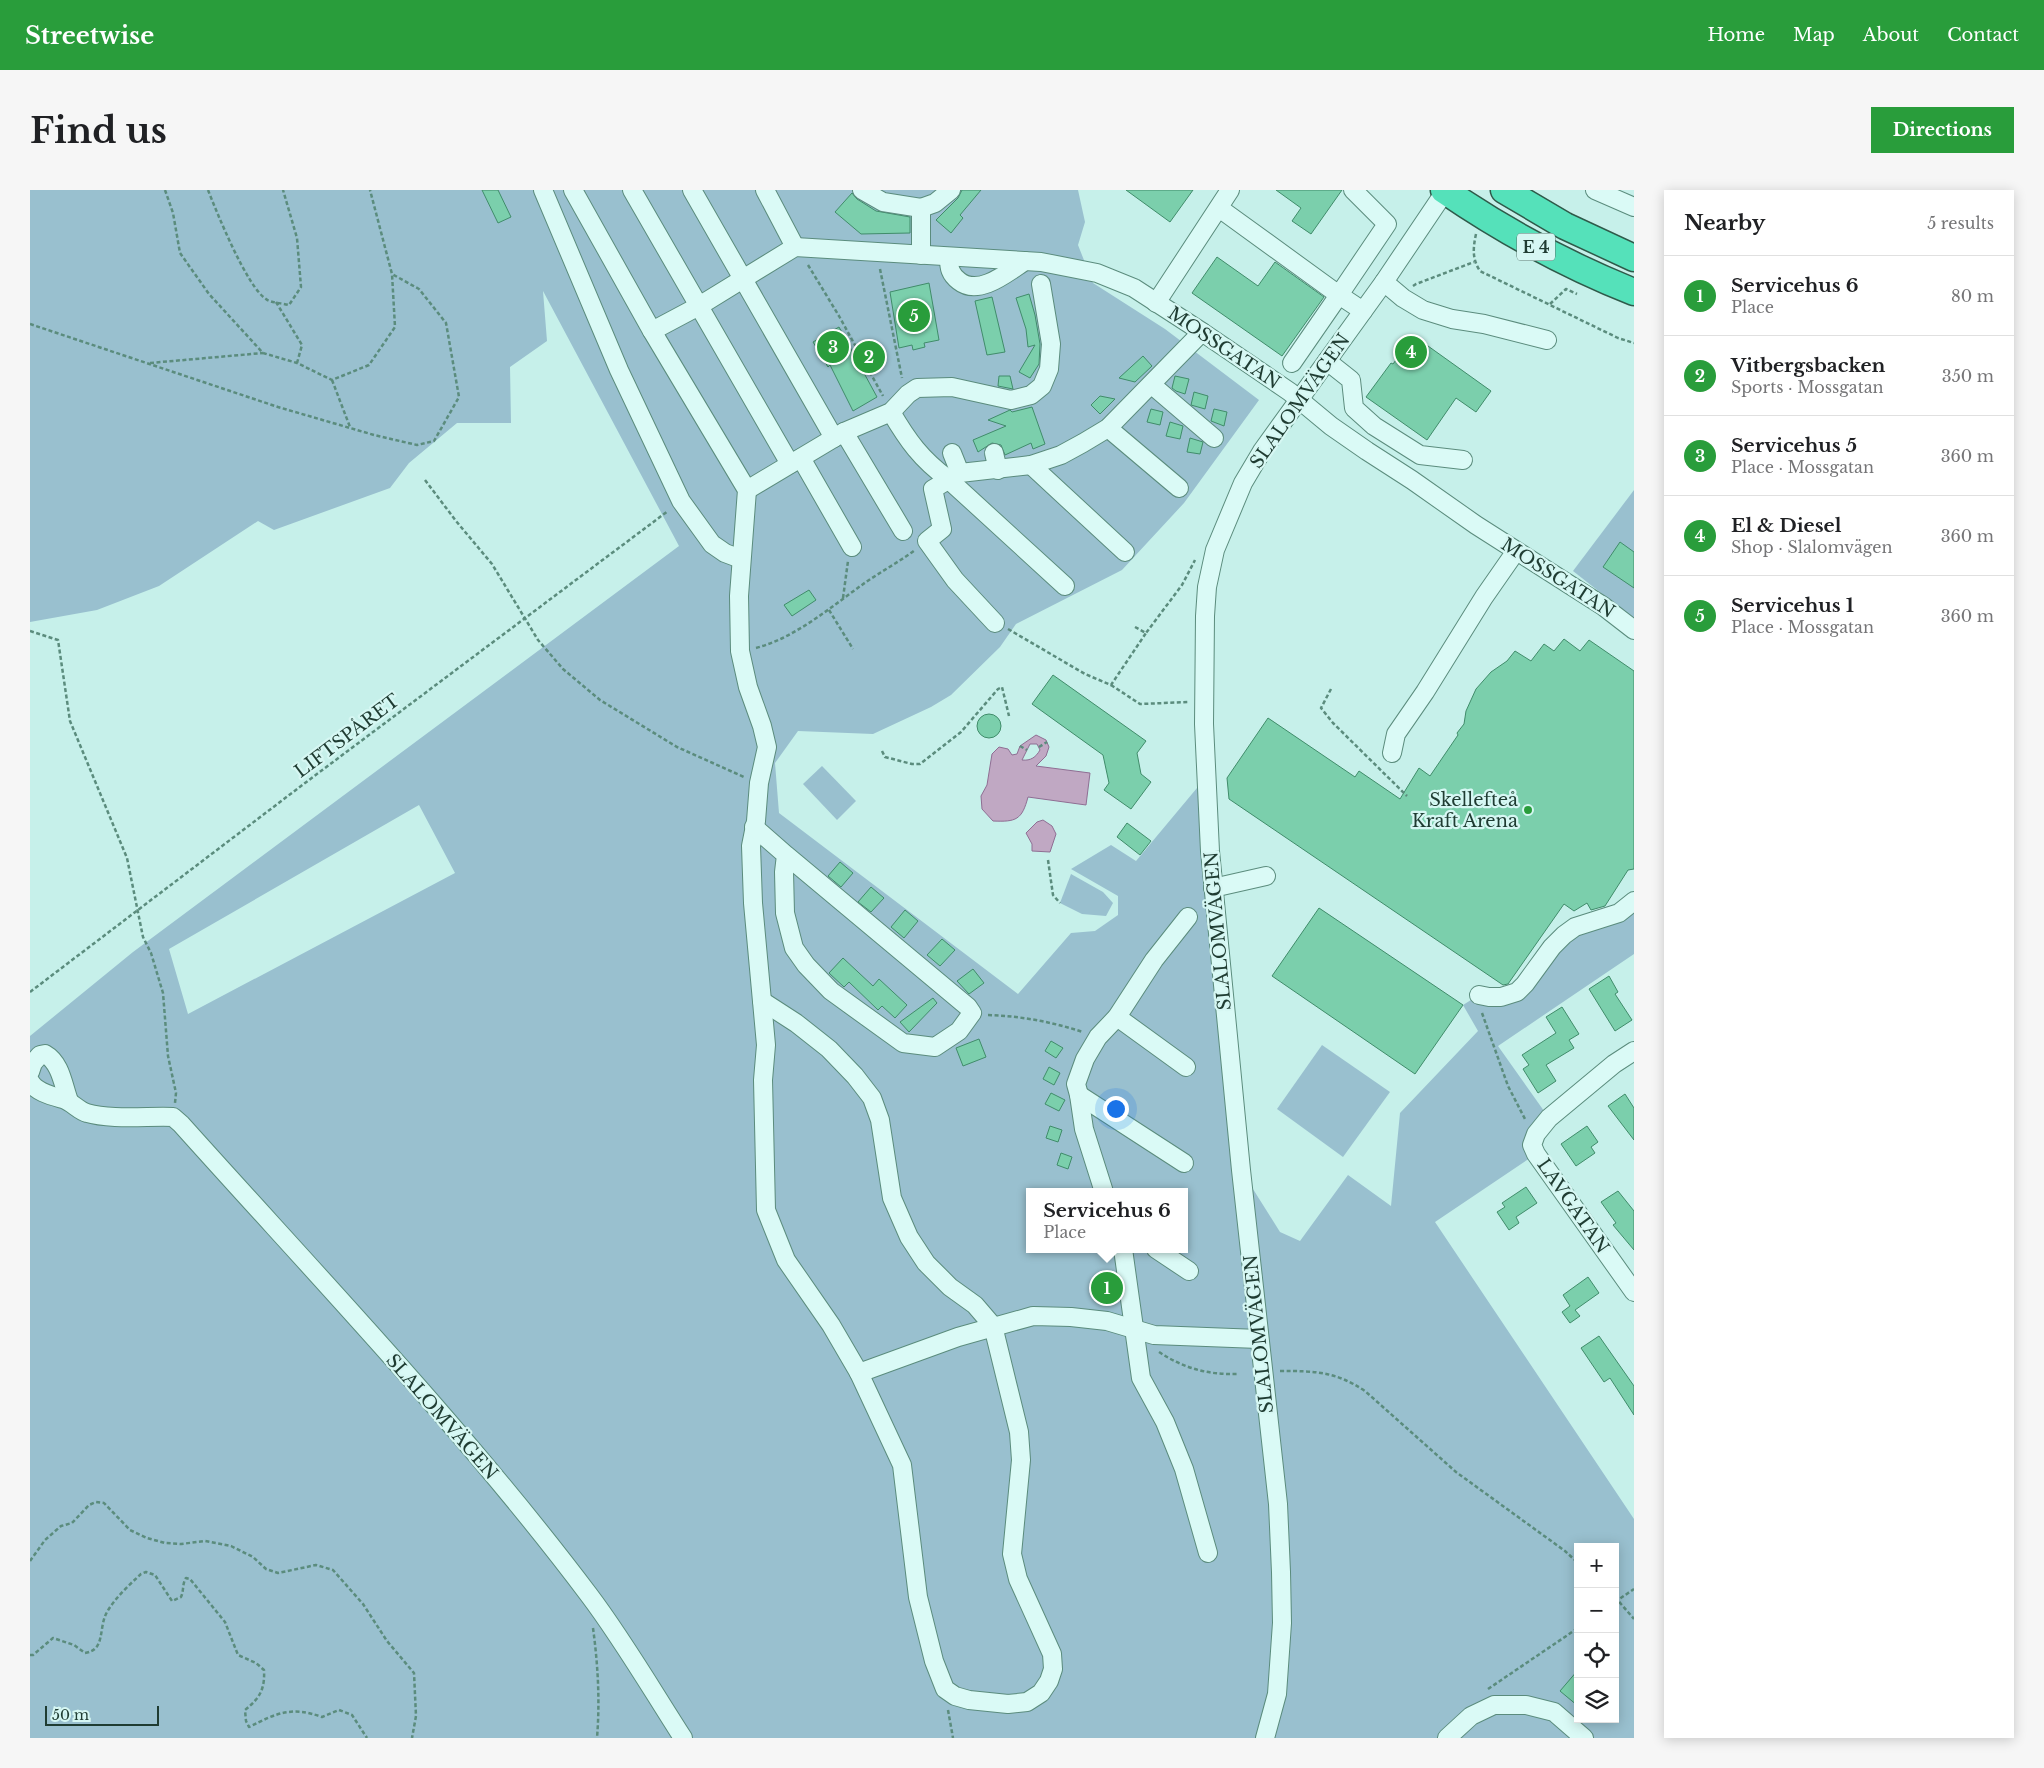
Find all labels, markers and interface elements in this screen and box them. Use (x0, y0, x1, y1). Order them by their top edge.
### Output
text: Streetwise (25, 21, 154, 50)
text: Home (1707, 24, 1765, 46)
text: Map (1793, 24, 1835, 46)
text: About (1863, 24, 1919, 46)
text: Contact (1947, 24, 2019, 46)
button: Directions (1871, 107, 2014, 153)
text: Find us (30, 109, 167, 152)
text: Nearby (1684, 210, 1765, 236)
text: 5 results (1927, 213, 1994, 233)
road number: E 4 (1517, 234, 1555, 260)
text: Servicehus 6 (1731, 274, 1858, 297)
text: 1 (1697, 286, 1703, 306)
text: 80 m (1951, 286, 1994, 306)
pin: 5 (898, 297, 930, 335)
text: Place (1731, 297, 1774, 317)
street label: MOSSGATAN (1164, 302, 1284, 394)
pin: 3 (817, 328, 849, 366)
street label: SLALOMVÄGEN (1245, 329, 1355, 473)
pin: 4 (1395, 333, 1427, 371)
pin: 2 (853, 338, 885, 376)
text: Vitbergsbacken (1731, 354, 1885, 377)
text: 2 (1695, 366, 1705, 386)
text: 350 m (1942, 366, 1994, 386)
text: Sports · Mossgatan (1731, 377, 1884, 397)
text: Servicehus 5 (1731, 434, 1857, 457)
text: 3 (1695, 446, 1705, 466)
text: 360 m (1941, 446, 1994, 466)
text: Place · Mossgatan (1731, 457, 1874, 477)
text: El & Diesel (1731, 514, 1841, 537)
text: 4 (1695, 526, 1705, 546)
text: 360 m (1941, 526, 1994, 546)
street label: MOSSGATAN (1497, 533, 1619, 623)
text: Shop · Slalomvägen (1731, 537, 1893, 557)
text: Servicehus 1 (1731, 594, 1854, 617)
text: 5 (1695, 606, 1705, 626)
text: 360 m (1941, 606, 1994, 626)
text: Place · Mossgatan (1731, 617, 1874, 637)
street label: LIFTSPÅRET (290, 688, 404, 783)
place label: Skellefteå Kraft Arena (1412, 789, 1518, 832)
marker: Skellefteå Kraft Arena (1522, 804, 1534, 816)
street label: SLALOMVÄGEN (1199, 851, 1236, 1011)
your location (1103, 1096, 1129, 1122)
street label: LAVGATAN (1532, 1154, 1614, 1258)
popup (1026, 1188, 1188, 1253)
text: Servicehus 6 (1043, 1199, 1171, 1222)
text: Place (1043, 1222, 1086, 1242)
street label: SLALOMVÄGEN (1239, 1254, 1278, 1414)
pin: 1 (1091, 1269, 1123, 1307)
street label: SLALOMVÄGEN (381, 1349, 503, 1484)
map controls (1574, 1543, 1619, 1723)
button: + (1574, 1543, 1619, 1588)
button: − (1574, 1588, 1619, 1633)
button: locate (1574, 1633, 1619, 1678)
button: layers (1574, 1678, 1619, 1723)
scale bar (45, 1703, 159, 1726)
text: 50 m (52, 1706, 89, 1724)

